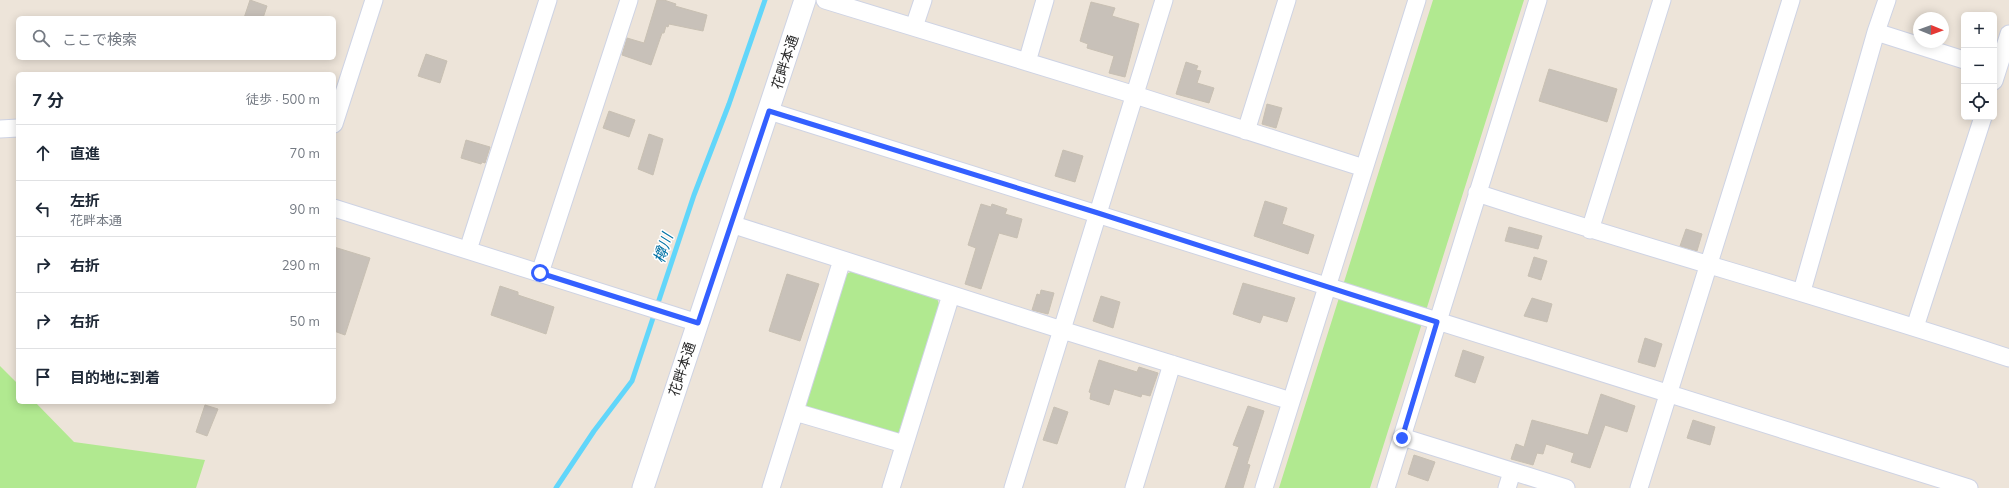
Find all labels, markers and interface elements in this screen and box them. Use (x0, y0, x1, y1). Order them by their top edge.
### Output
north arrow (1913, 12, 1949, 48)
map controls (1961, 12, 1997, 120)
button: + (1961, 12, 1997, 48)
search box (16, 16, 336, 60)
icon: search (30, 27, 52, 49)
text: ここで検索 (62, 30, 137, 49)
street label: 花畔本通 (768, 33, 802, 91)
button: − (1961, 48, 1997, 84)
button: locate (1961, 84, 1997, 120)
text: 7 分 (32, 89, 64, 110)
text: 徒歩 · 500 m (246, 91, 320, 107)
icon: ahead (32, 142, 54, 164)
text: 直進 (70, 144, 100, 163)
text: 70 m (290, 145, 320, 161)
text: 左折 (70, 191, 100, 210)
icon: left (32, 198, 54, 220)
text: 90 m (290, 201, 320, 217)
text: 花畔本通 (70, 212, 122, 228)
water label: 樽川 (649, 229, 677, 265)
icon: right (32, 254, 54, 276)
text: 右折 (70, 256, 100, 275)
text: 290 m (282, 257, 320, 273)
route start (531, 264, 549, 282)
icon: right (32, 310, 54, 332)
text: 右折 (70, 312, 100, 331)
text: 50 m (290, 313, 320, 329)
street label: 花畔本通 (665, 340, 699, 398)
icon: arrive (32, 366, 54, 388)
text: 目的地に到着 (70, 368, 160, 387)
route end (1393, 429, 1411, 447)

